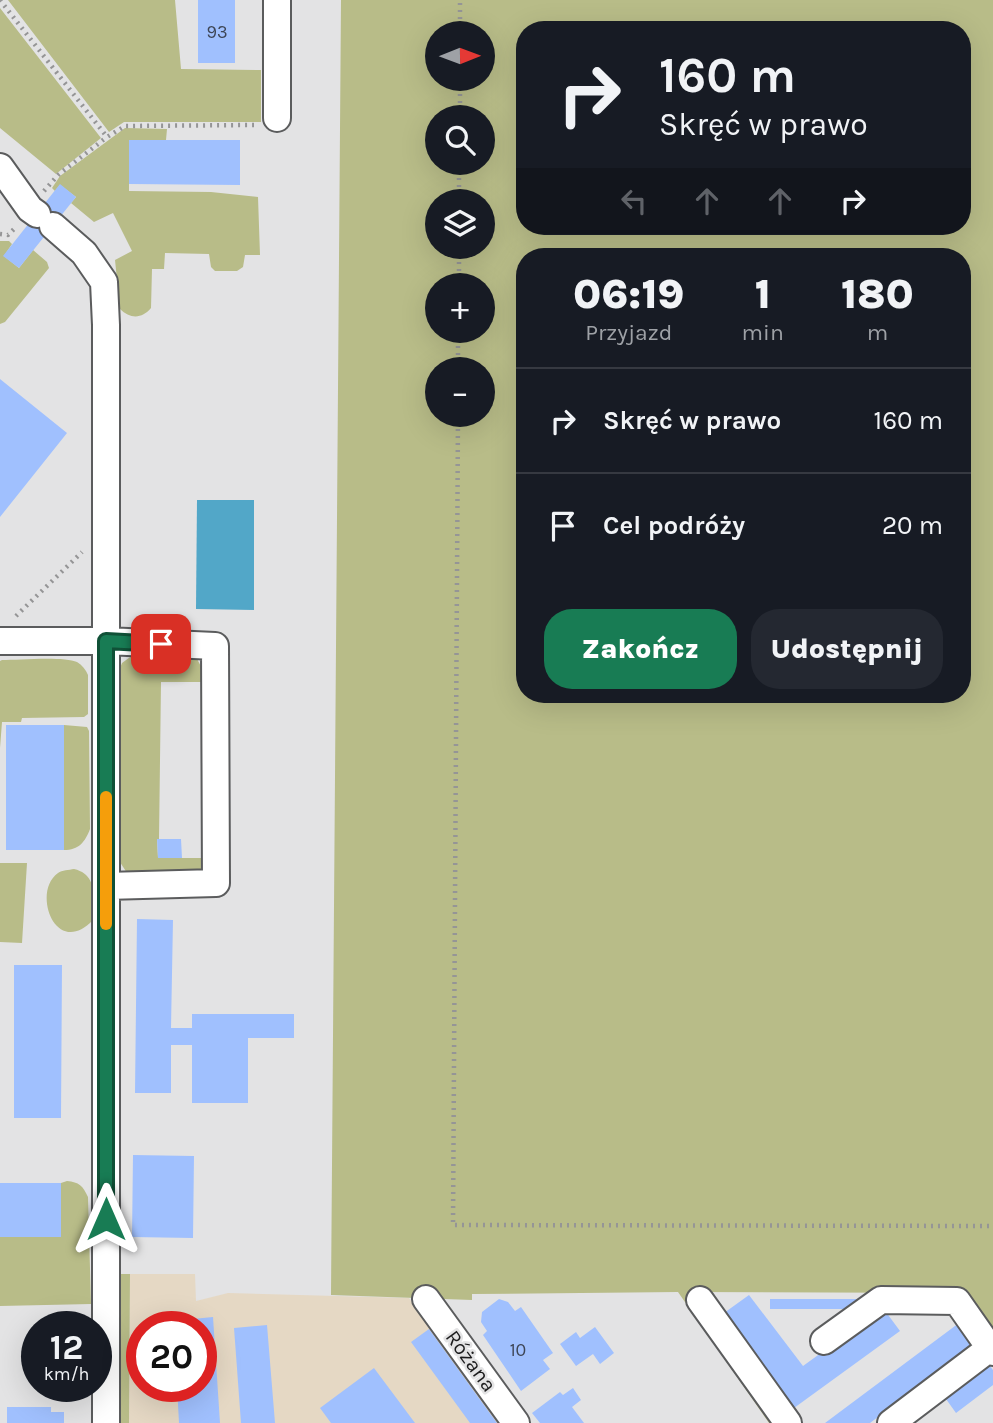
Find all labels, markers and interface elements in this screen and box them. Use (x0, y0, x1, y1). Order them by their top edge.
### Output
house number: 93 (206, 21, 228, 43)
north arrow (425, 21, 495, 91)
map controls (425, 21, 495, 427)
text: 160 m (659, 47, 796, 104)
icon: right (544, 49, 635, 140)
button: search (425, 105, 495, 175)
text: Skręć w prawo (659, 106, 868, 143)
icon: left (615, 182, 653, 220)
icon: ahead (688, 182, 726, 220)
icon: ahead (761, 182, 799, 220)
icon: right (834, 182, 872, 220)
button: layers (425, 189, 495, 259)
text: 06:19 (573, 269, 684, 319)
text: 1 (755, 269, 771, 319)
text: 180 (841, 269, 914, 319)
button: + (425, 273, 495, 343)
text: Przyjazd (585, 319, 672, 346)
text: min (742, 319, 784, 346)
text: m (867, 319, 888, 346)
button: − (425, 357, 495, 427)
icon: right (544, 402, 582, 440)
text: Skręć w prawo (603, 405, 781, 436)
text: 160 m (874, 405, 943, 436)
icon: arrive (544, 507, 582, 545)
text: Cel podróży (603, 510, 745, 541)
text: 20 m (882, 510, 943, 541)
button: Zakończ (544, 609, 737, 689)
button: Udostępnij (751, 609, 943, 689)
pin (131, 614, 191, 674)
icon: arrive (142, 625, 180, 663)
position arrow (69, 1182, 143, 1256)
speed limit sign: 20 (126, 1311, 217, 1402)
street label: Różana (441, 1326, 501, 1396)
text: 12 (50, 1327, 83, 1368)
house number: 10 (510, 1339, 526, 1361)
text: km/h (44, 1363, 89, 1385)

